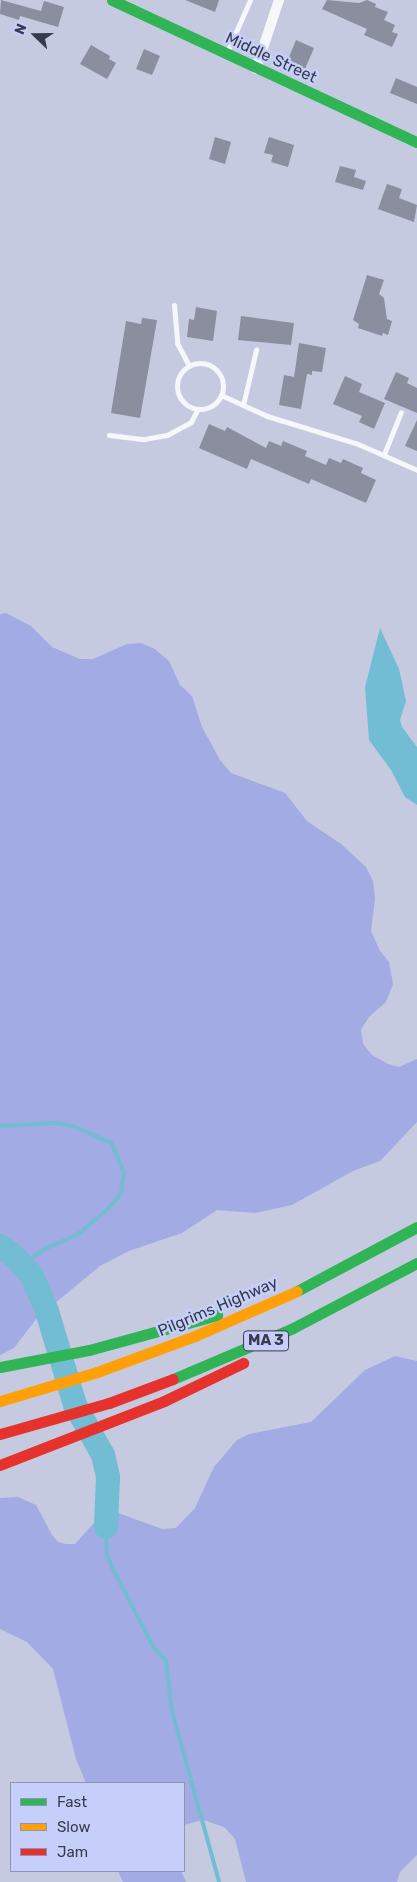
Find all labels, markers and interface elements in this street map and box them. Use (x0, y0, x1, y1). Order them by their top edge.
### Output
north arrow (10, 10, 60, 60)
text: N (11, 21, 30, 37)
street label: Middle Street (222, 28, 320, 88)
street label: Pilgrims Highway (155, 1273, 281, 1341)
road number: MA 3 (242, 1328, 290, 1354)
legend (10, 1782, 185, 1872)
text: Fast (57, 1793, 87, 1811)
text: Slow (57, 1818, 90, 1836)
text: Jam (57, 1843, 88, 1861)

